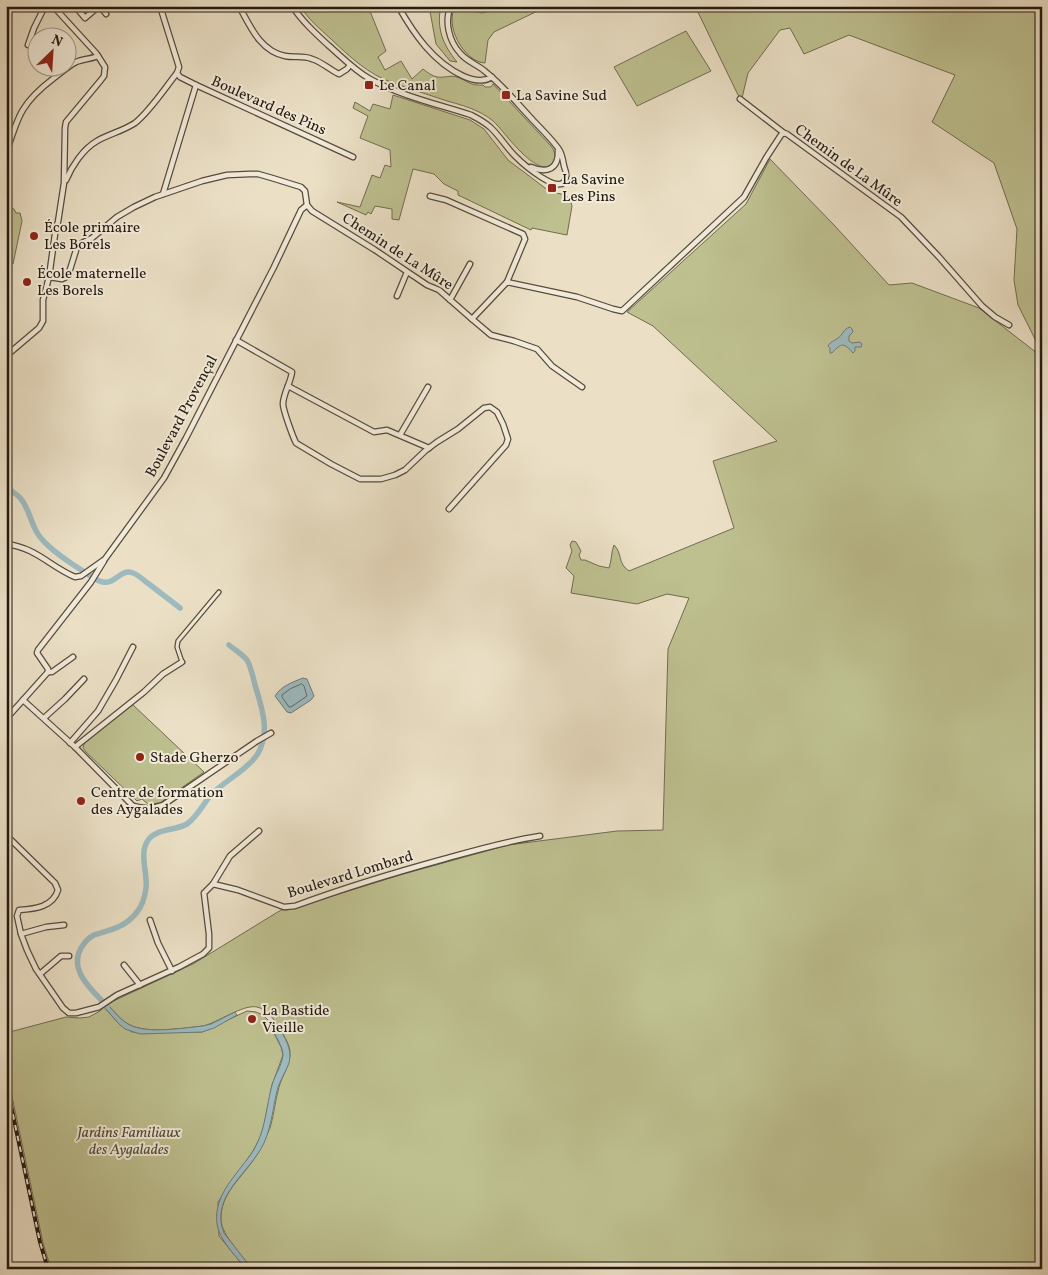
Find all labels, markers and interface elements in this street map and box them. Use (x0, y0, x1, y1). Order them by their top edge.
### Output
north arrow (28, 28, 78, 78)
text: N (48, 31, 65, 52)
street label: Boulevard des Pins (207, 72, 329, 141)
place label: Le Canal (379, 76, 436, 97)
marker: Le Canal (363, 79, 375, 91)
place label: La Savine Sud (516, 86, 607, 107)
marker: La Savine Sud (500, 89, 512, 101)
street label: Chemin de La Mûre (790, 120, 906, 212)
place label: La Savine Les Pins (562, 170, 625, 208)
marker: La Savine Les Pins (546, 182, 558, 194)
street label: Chemin de La Mûre (338, 208, 457, 296)
place label: École primaire Les Borels (44, 218, 140, 256)
marker: École primaire Les Borels (28, 230, 40, 242)
place label: École maternelle Les Borels (37, 264, 146, 302)
marker: École maternelle Les Borels (21, 276, 33, 288)
street label: Boulevard Provençal (141, 352, 223, 482)
place label: Stade Gherzo (150, 748, 238, 769)
marker: Stade Gherzo (134, 751, 146, 763)
place label: Centre de formation des Aygalades (91, 783, 224, 821)
marker: Centre de formation des Aygalades (75, 795, 87, 807)
street label: Boulevard Lombard (285, 846, 416, 905)
place label: La Bastide Vieille (262, 1001, 329, 1039)
marker: La Bastide Vieille (246, 1013, 258, 1025)
park label: Jardins Familiaux des Aygalades (75, 1123, 181, 1161)

